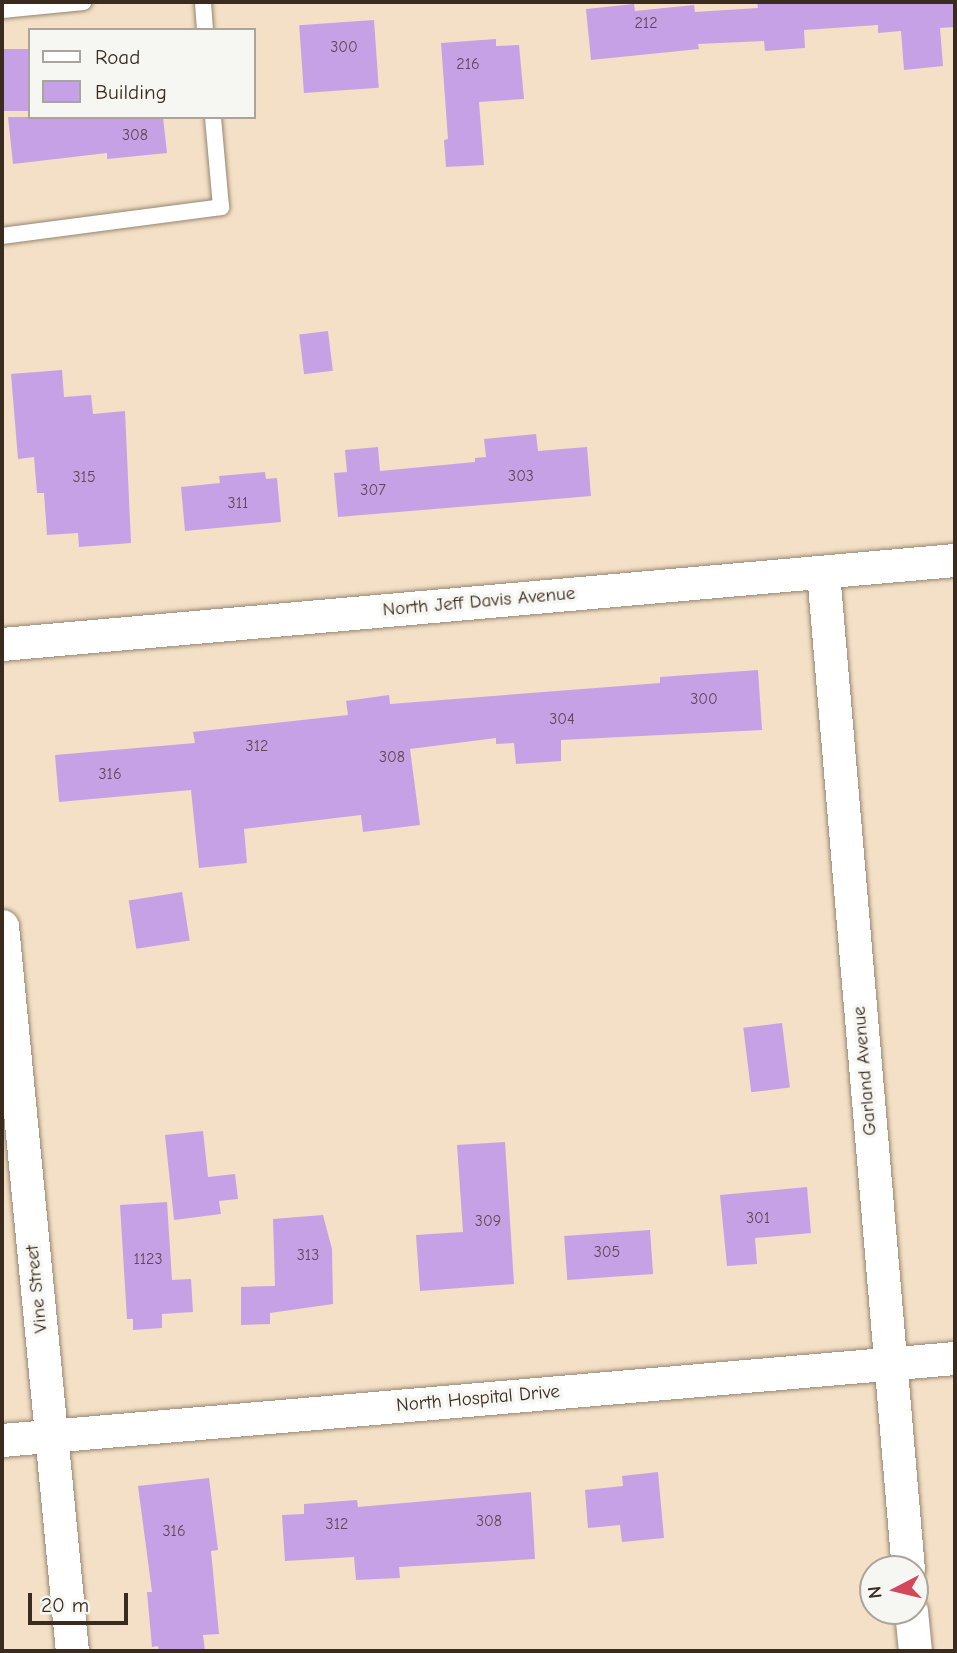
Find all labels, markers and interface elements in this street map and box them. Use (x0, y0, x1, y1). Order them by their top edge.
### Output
house number: 212 (634, 13, 658, 33)
legend (28, 28, 256, 119)
house number: 300 (330, 37, 358, 57)
text: Road (95, 45, 140, 69)
house number: 216 (456, 54, 480, 74)
text: Building (95, 80, 167, 104)
house number: 308 (122, 125, 148, 145)
house number: 303 (508, 466, 534, 486)
house number: 315 (72, 467, 96, 487)
house number: 307 (360, 480, 386, 500)
house number: 311 (228, 493, 248, 513)
street label: North Jeff Davis Avenue (382, 582, 576, 622)
house number: 300 (690, 689, 718, 709)
house number: 304 (549, 709, 575, 729)
house number: 312 (246, 736, 268, 756)
house number: 308 (379, 747, 405, 767)
house number: 316 (98, 764, 122, 784)
street label: Garland Avenue (848, 1005, 882, 1137)
house number: 301 (746, 1208, 770, 1228)
house number: 309 (475, 1211, 501, 1231)
house number: 305 (594, 1242, 620, 1262)
street label: Vine Street (21, 1244, 53, 1334)
house number: 313 (297, 1245, 319, 1265)
house number: 1123 (133, 1249, 163, 1269)
street label: North Hospital Drive (395, 1380, 561, 1418)
house number: 308 (476, 1511, 502, 1531)
house number: 312 (326, 1514, 348, 1534)
house number: 316 (162, 1521, 186, 1541)
north arrow (859, 1555, 929, 1625)
scale bar (32, 1580, 131, 1624)
text: N (863, 1585, 887, 1600)
text: 20 m (41, 1593, 89, 1617)

